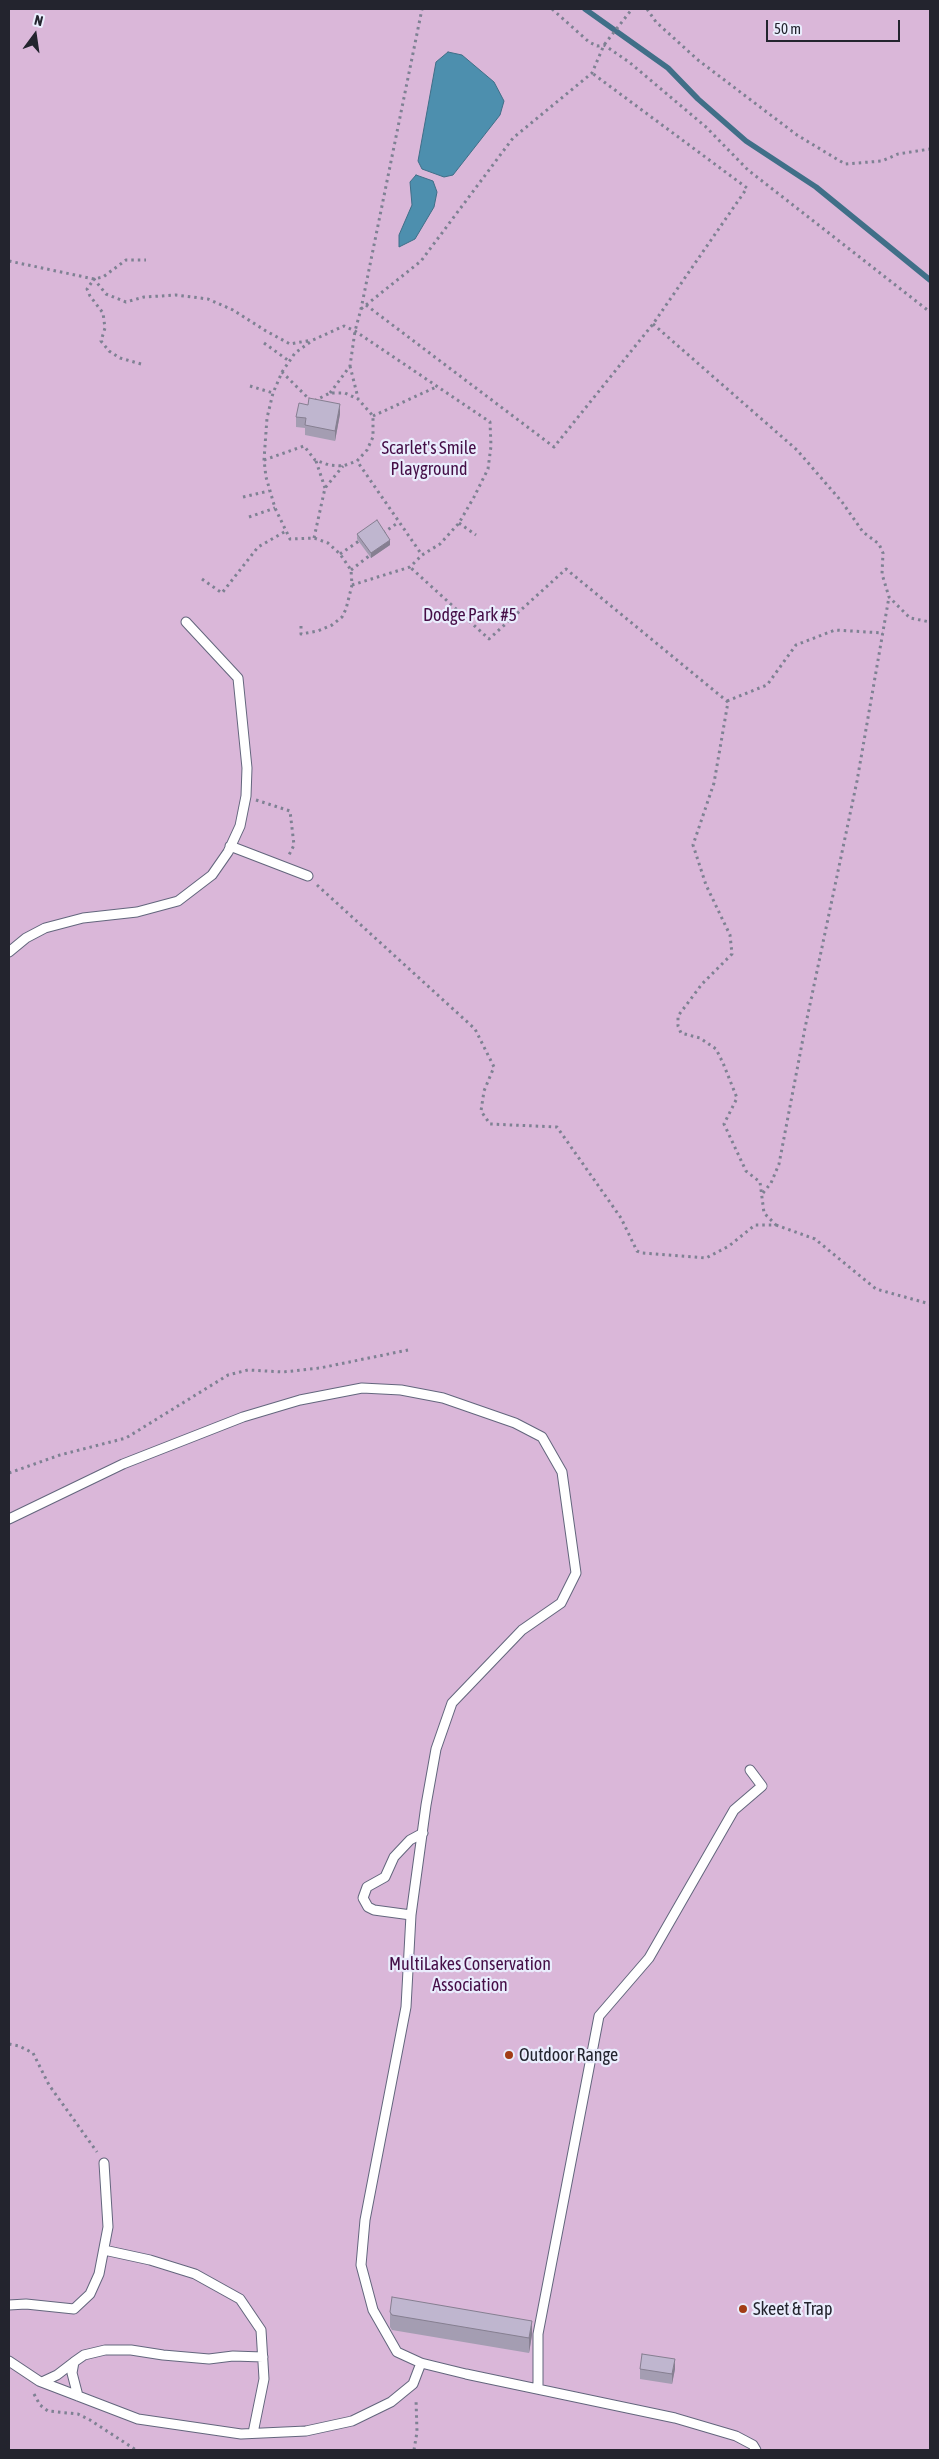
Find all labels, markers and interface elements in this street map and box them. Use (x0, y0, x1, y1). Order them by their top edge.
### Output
north arrow (10, 10, 60, 60)
scale bar (769, 10, 903, 42)
text: N (33, 12, 45, 29)
text: 50 m (774, 20, 801, 37)
park label: Scarlet's Smile Playground (381, 437, 477, 479)
park label: Dodge Park #5 (423, 604, 517, 626)
park label: MultiLakes Conservation Association (389, 1953, 551, 1996)
place label: Outdoor Range (519, 2044, 618, 2066)
marker: Outdoor Range (503, 2049, 515, 2061)
place label: Skeet & Trap (753, 2298, 833, 2320)
marker: Skeet & Trap (737, 2303, 749, 2315)

